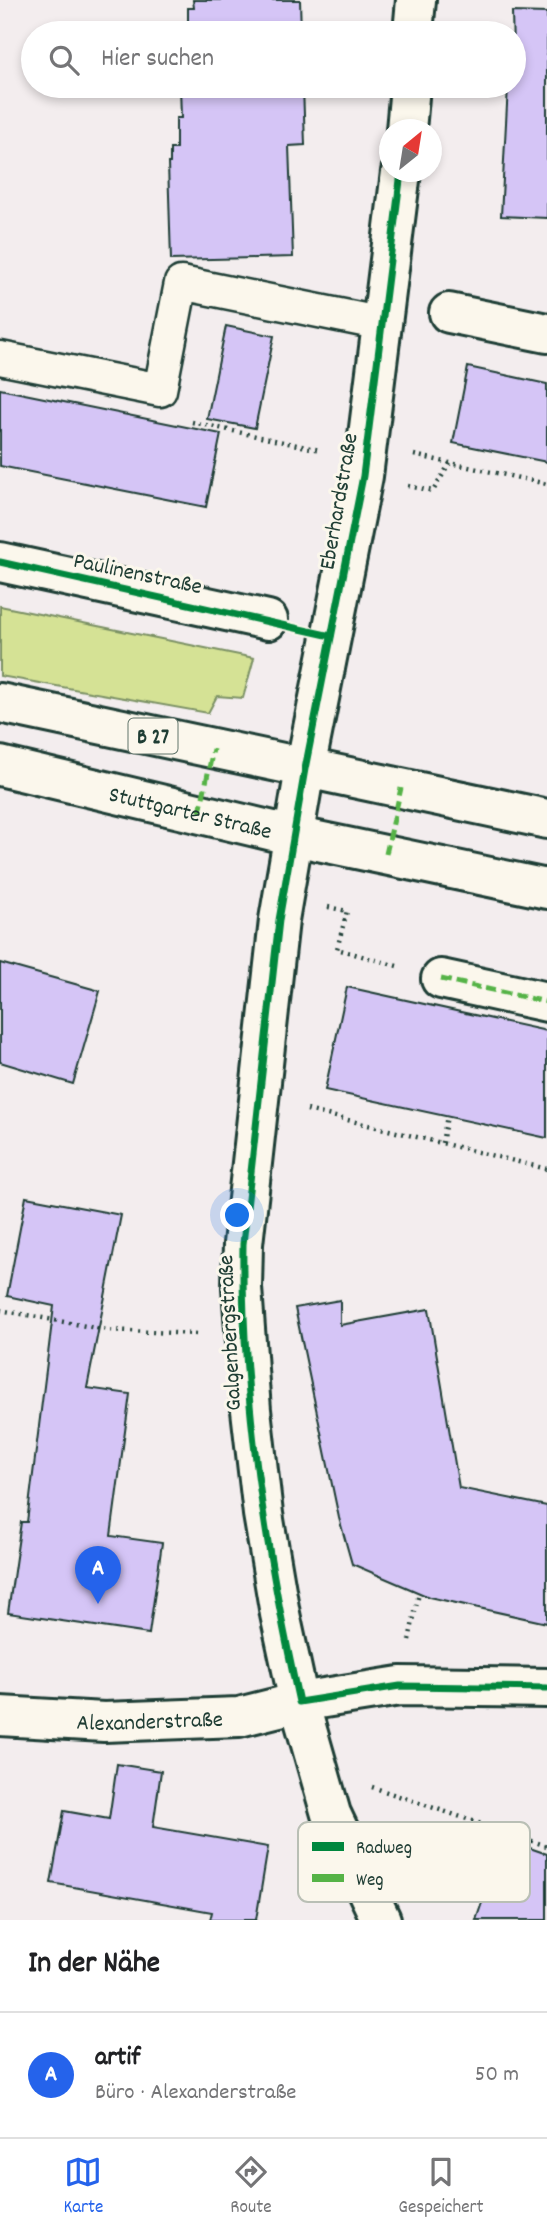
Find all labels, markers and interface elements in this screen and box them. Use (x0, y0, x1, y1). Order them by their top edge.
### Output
search box (21, 21, 526, 98)
icon: search (45, 41, 83, 79)
text: Hier suchen (101, 41, 214, 78)
north arrow (379, 119, 442, 182)
street label: Eberhardstraße (312, 431, 369, 573)
street label: Paulinenstraße (70, 546, 205, 605)
road number: B 27 (128, 718, 178, 754)
street label: Stuttgarter Straße (105, 779, 275, 850)
your location (220, 1198, 254, 1232)
street label: Galgenbergstraße (211, 1254, 252, 1412)
pin: A (75, 1546, 121, 1604)
street label: Alexanderstraße (76, 1705, 224, 1742)
legend (298, 1822, 530, 1902)
text: Radweg (356, 1836, 412, 1863)
text: Weg (356, 1868, 384, 1895)
text: In der Nähe (28, 1944, 160, 1987)
text: artif (95, 2040, 140, 2077)
text: A (45, 2059, 57, 2092)
text: 50 m (475, 2059, 519, 2092)
text: Büro · Alexanderstraße (95, 2077, 296, 2110)
tab: Karte (63, 2153, 103, 2222)
tab: Route (230, 2153, 272, 2222)
tab: Gespeichert (398, 2153, 484, 2222)

